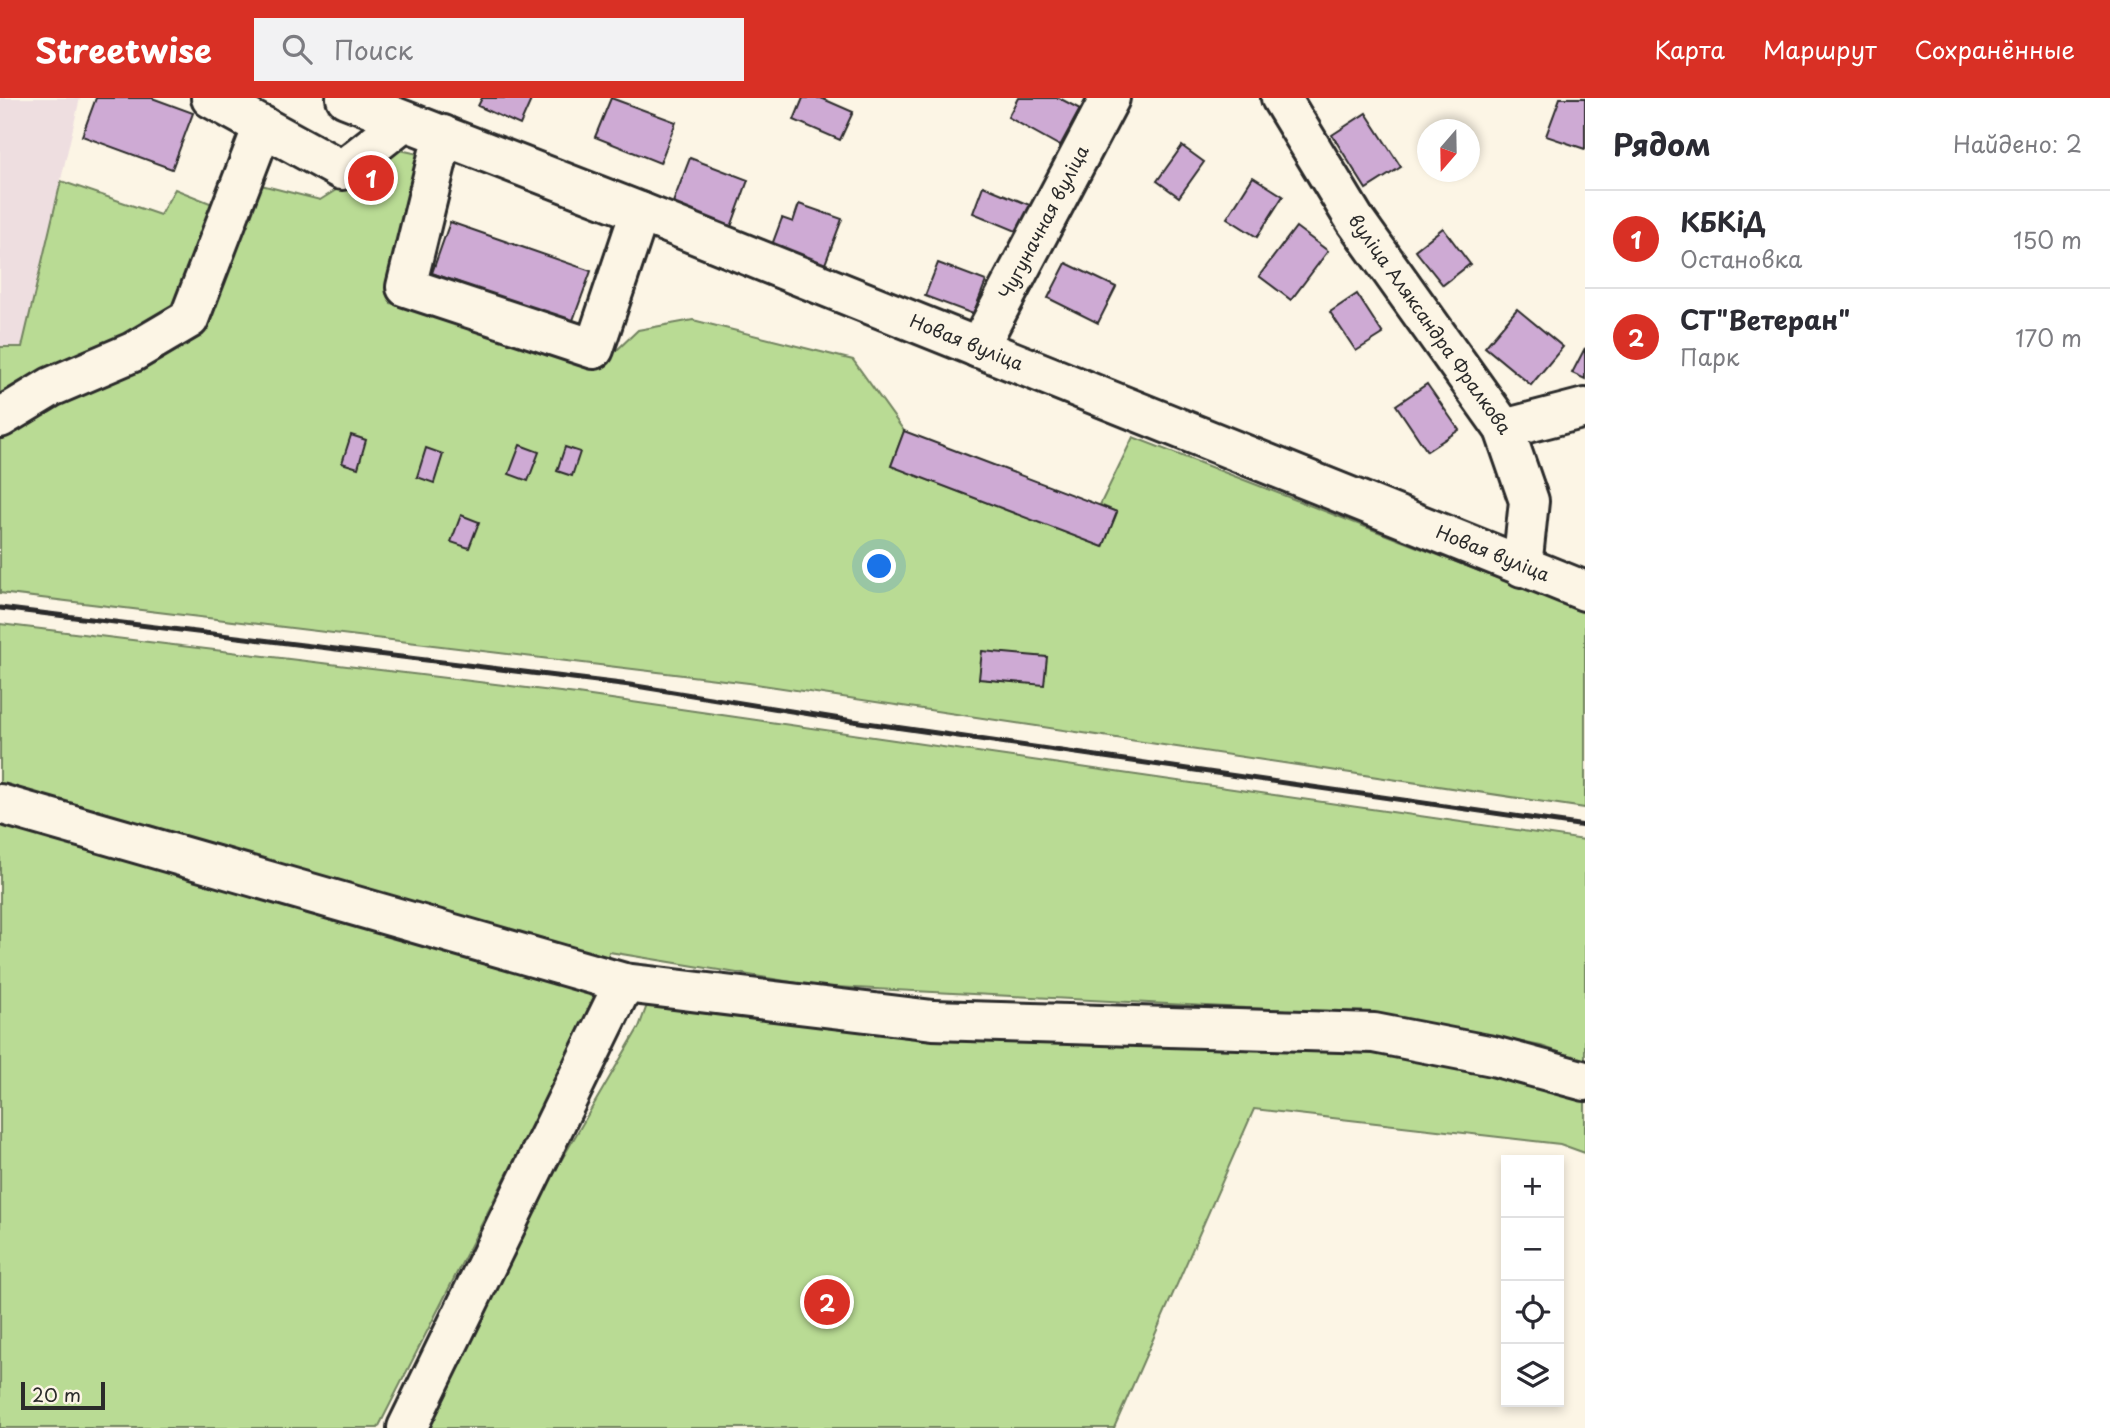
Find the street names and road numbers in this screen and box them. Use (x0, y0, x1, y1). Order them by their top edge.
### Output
street label: Чугуначная вуліца (991, 140, 1095, 303)
street label: вуліца Аляксандра Фралкова (1343, 208, 1519, 440)
street label: Новая вуліца (906, 307, 1028, 376)
street label: Новая вуліца (1432, 518, 1554, 587)

